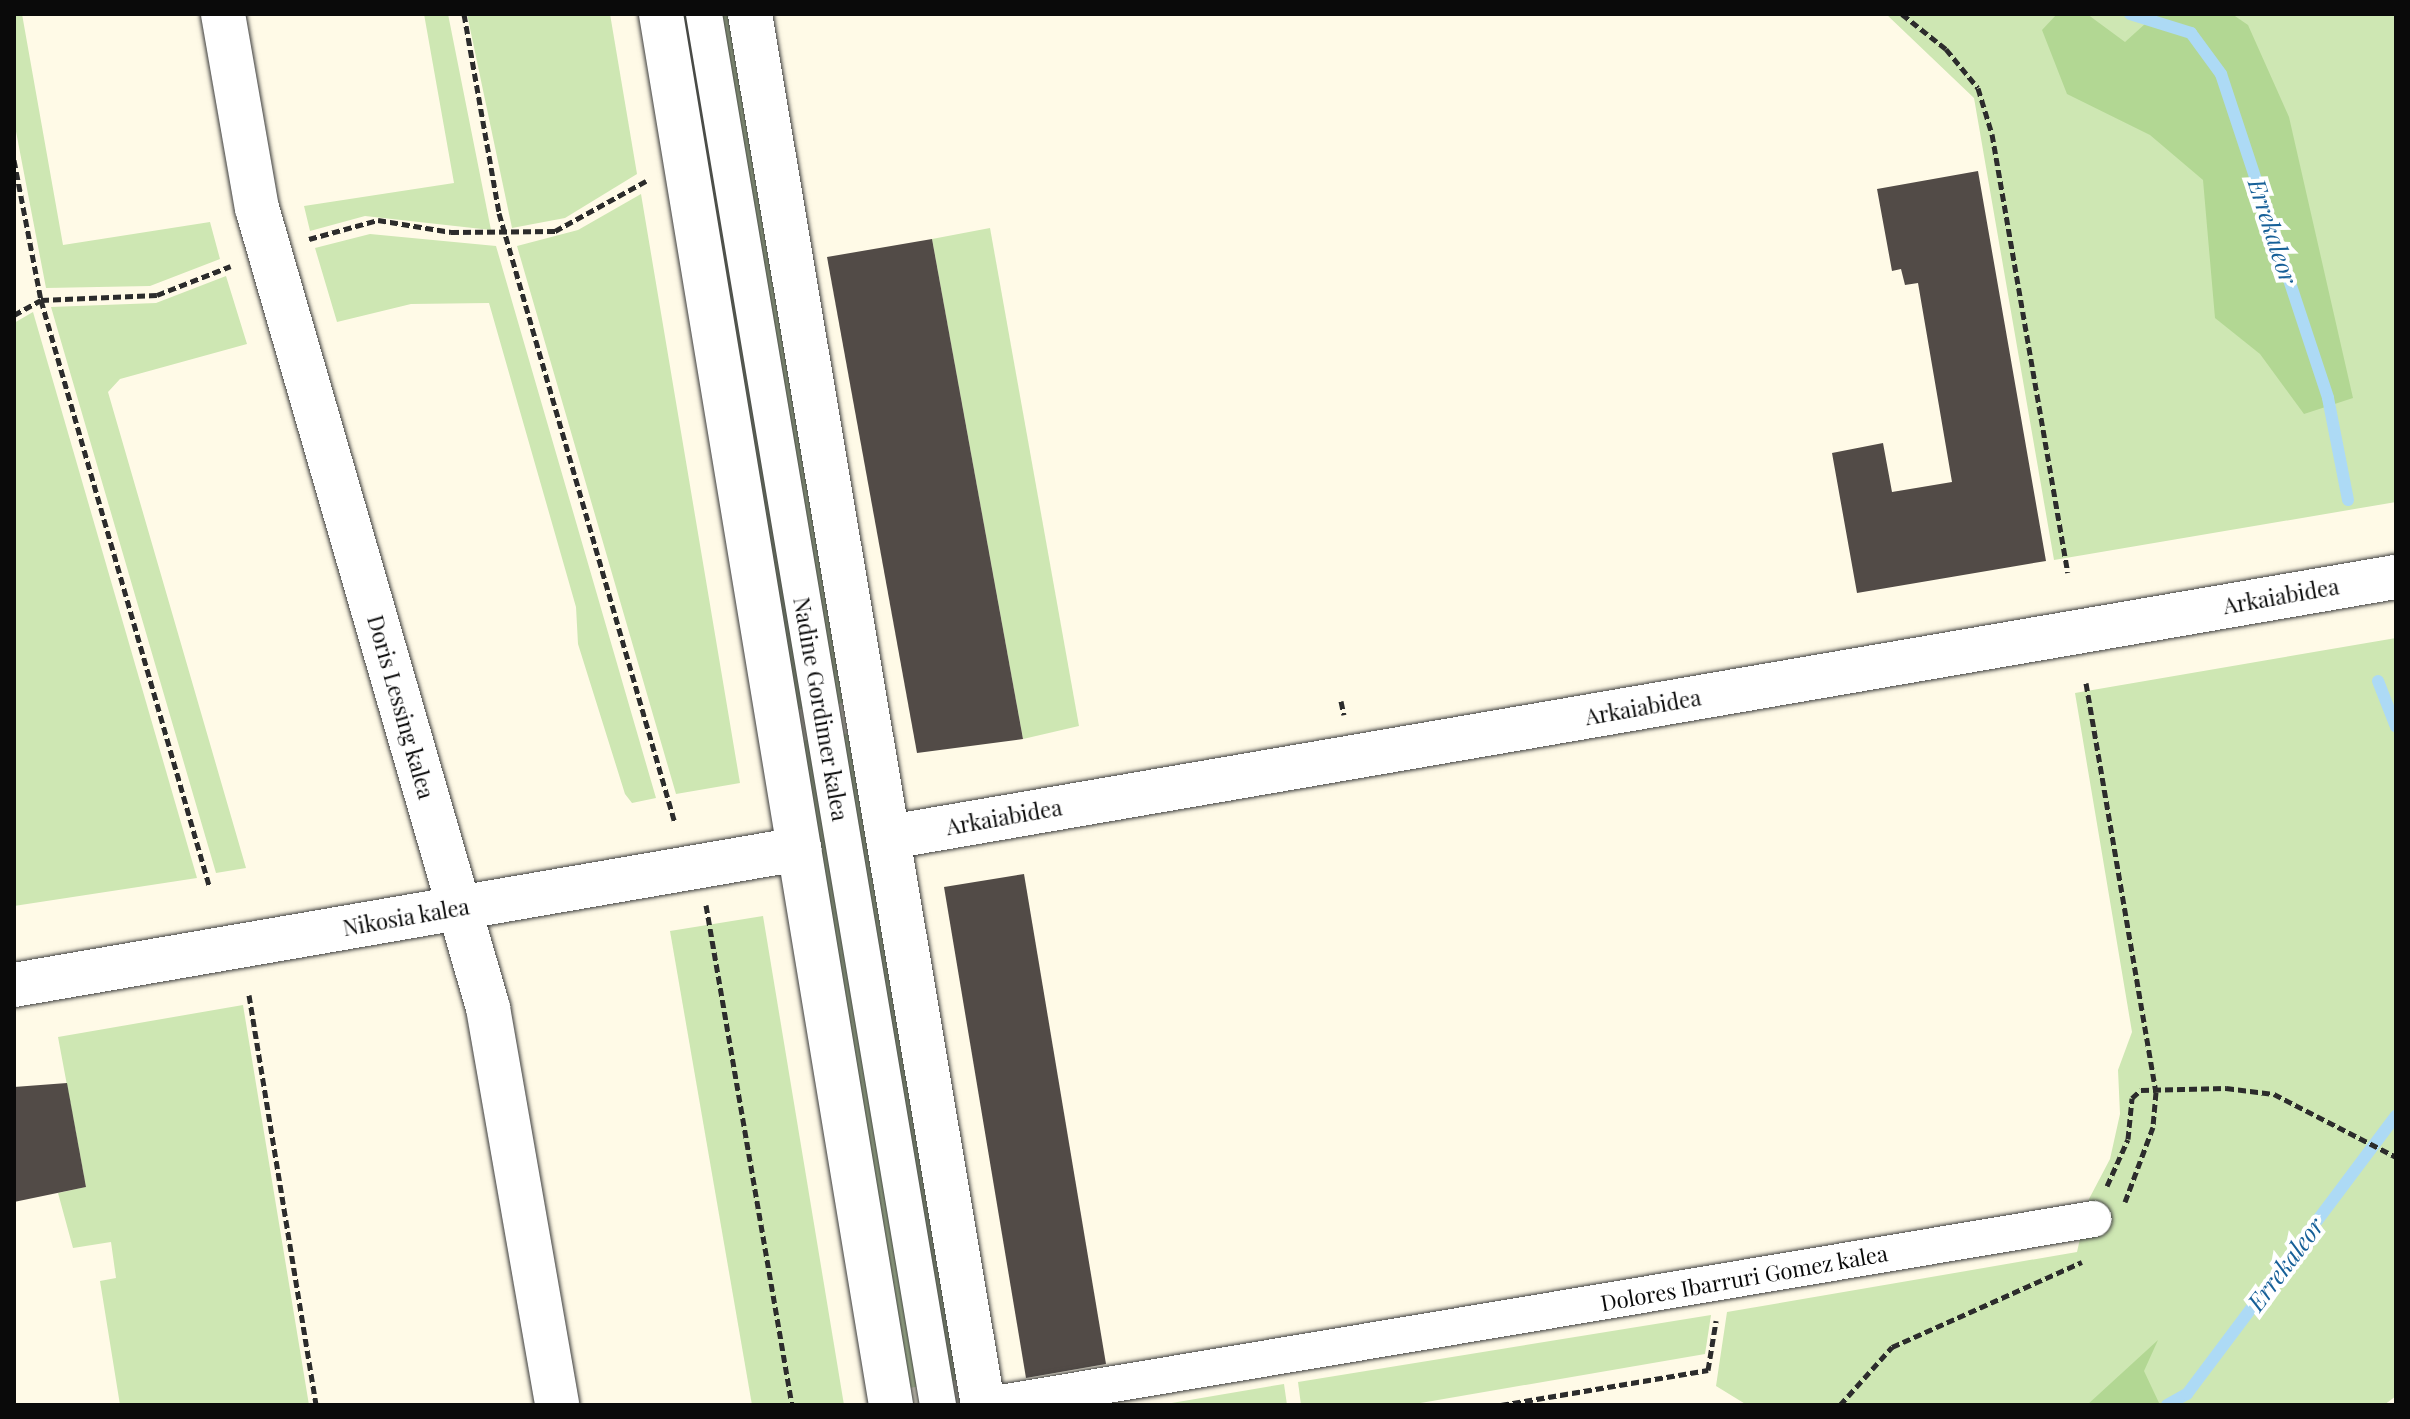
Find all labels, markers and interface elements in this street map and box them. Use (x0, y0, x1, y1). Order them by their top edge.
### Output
water label: Errekaleor (2243, 175, 2303, 287)
street label: Arkaiabidea (2221, 573, 2341, 619)
street label: Nadine Gordimer kalea (788, 594, 854, 824)
street label: Doris Lessing kalea (362, 612, 440, 802)
street label: Arkaiabidea (1583, 684, 1703, 730)
street label: Arkaiabidea (944, 794, 1064, 840)
street label: Nikosia kalea (340, 893, 472, 941)
water label: Errekaleor (2241, 1212, 2329, 1316)
street label: Dolores Ibarruri Gomez kalea (1598, 1240, 1890, 1316)

